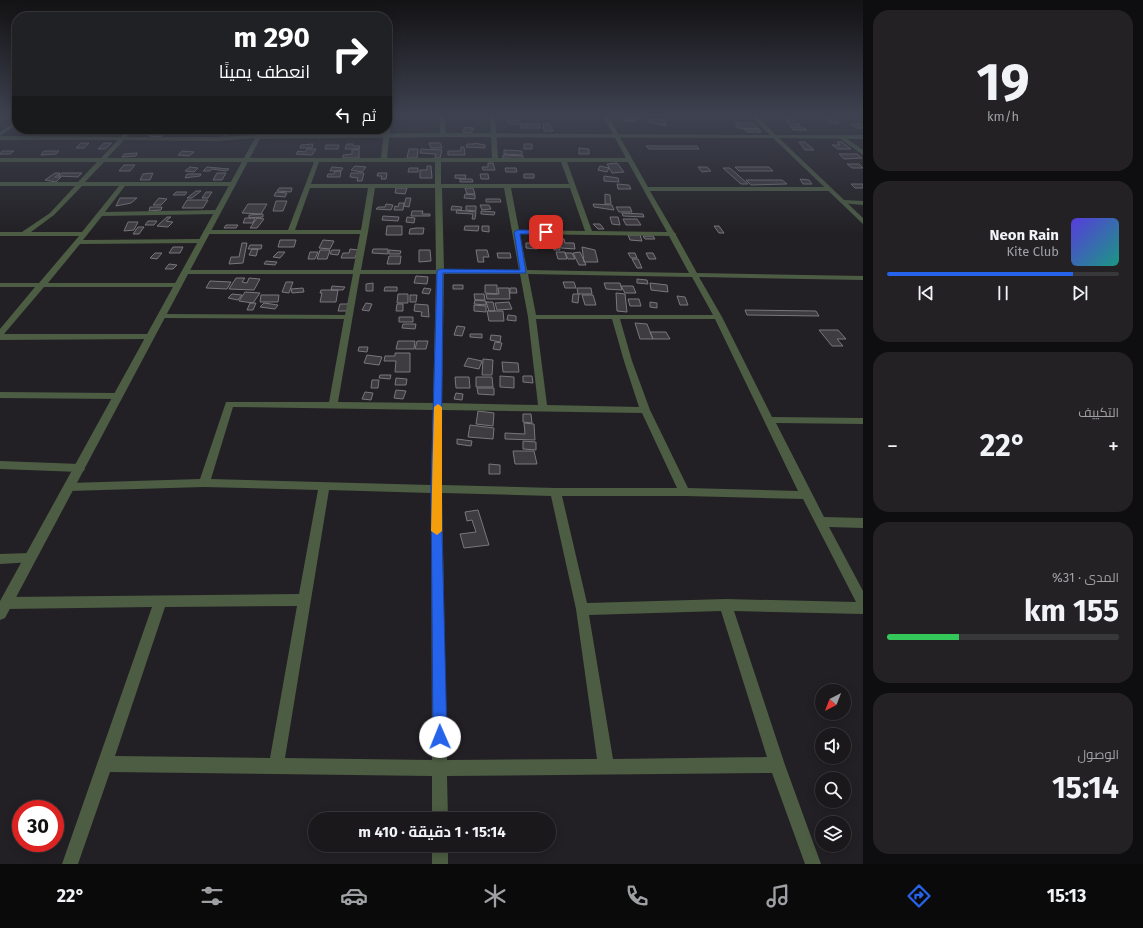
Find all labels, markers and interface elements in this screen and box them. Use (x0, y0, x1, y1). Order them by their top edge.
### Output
text: 290 m (233, 21, 310, 54)
icon: right (324, 28, 376, 80)
text: 19 (976, 51, 1030, 114)
text: انعطف يمينًا (219, 61, 310, 83)
icon: left (332, 104, 354, 126)
text: ثم (362, 107, 376, 125)
text: km/h (987, 109, 1019, 124)
pin (529, 215, 563, 249)
icon: arrive (535, 221, 557, 243)
text: Neon Rain (990, 226, 1059, 244)
text: Kite Club (1006, 244, 1059, 259)
icon: previous (915, 282, 937, 304)
icon: pause (992, 282, 1014, 304)
icon: next (1069, 282, 1091, 304)
text: التكييف (1078, 405, 1119, 420)
text: 22° (980, 428, 1026, 464)
text: − (887, 433, 898, 460)
text: + (1108, 433, 1119, 460)
text: المدى · 31% (1052, 570, 1119, 585)
text: 155 km (1024, 593, 1119, 629)
north arrow (815, 684, 851, 720)
map controls (815, 684, 851, 852)
position arrow (419, 716, 461, 758)
button: sound (815, 728, 851, 764)
text: الوصول (1078, 747, 1119, 762)
text: 15:14 (1052, 770, 1119, 806)
button: search (815, 772, 851, 808)
speed limit sign: 30 (12, 800, 64, 852)
button: layers (815, 816, 851, 852)
text: 15:14 · 1 دقيقة · 410 m (358, 823, 506, 841)
icon: filters (198, 882, 226, 910)
icon: car (340, 882, 368, 910)
icon: climate (481, 882, 509, 910)
icon: phone (623, 882, 651, 910)
icon: music (764, 882, 792, 910)
icon: directions (905, 882, 933, 910)
text: 22° (57, 885, 85, 907)
text: 15:13 (1047, 885, 1086, 907)

